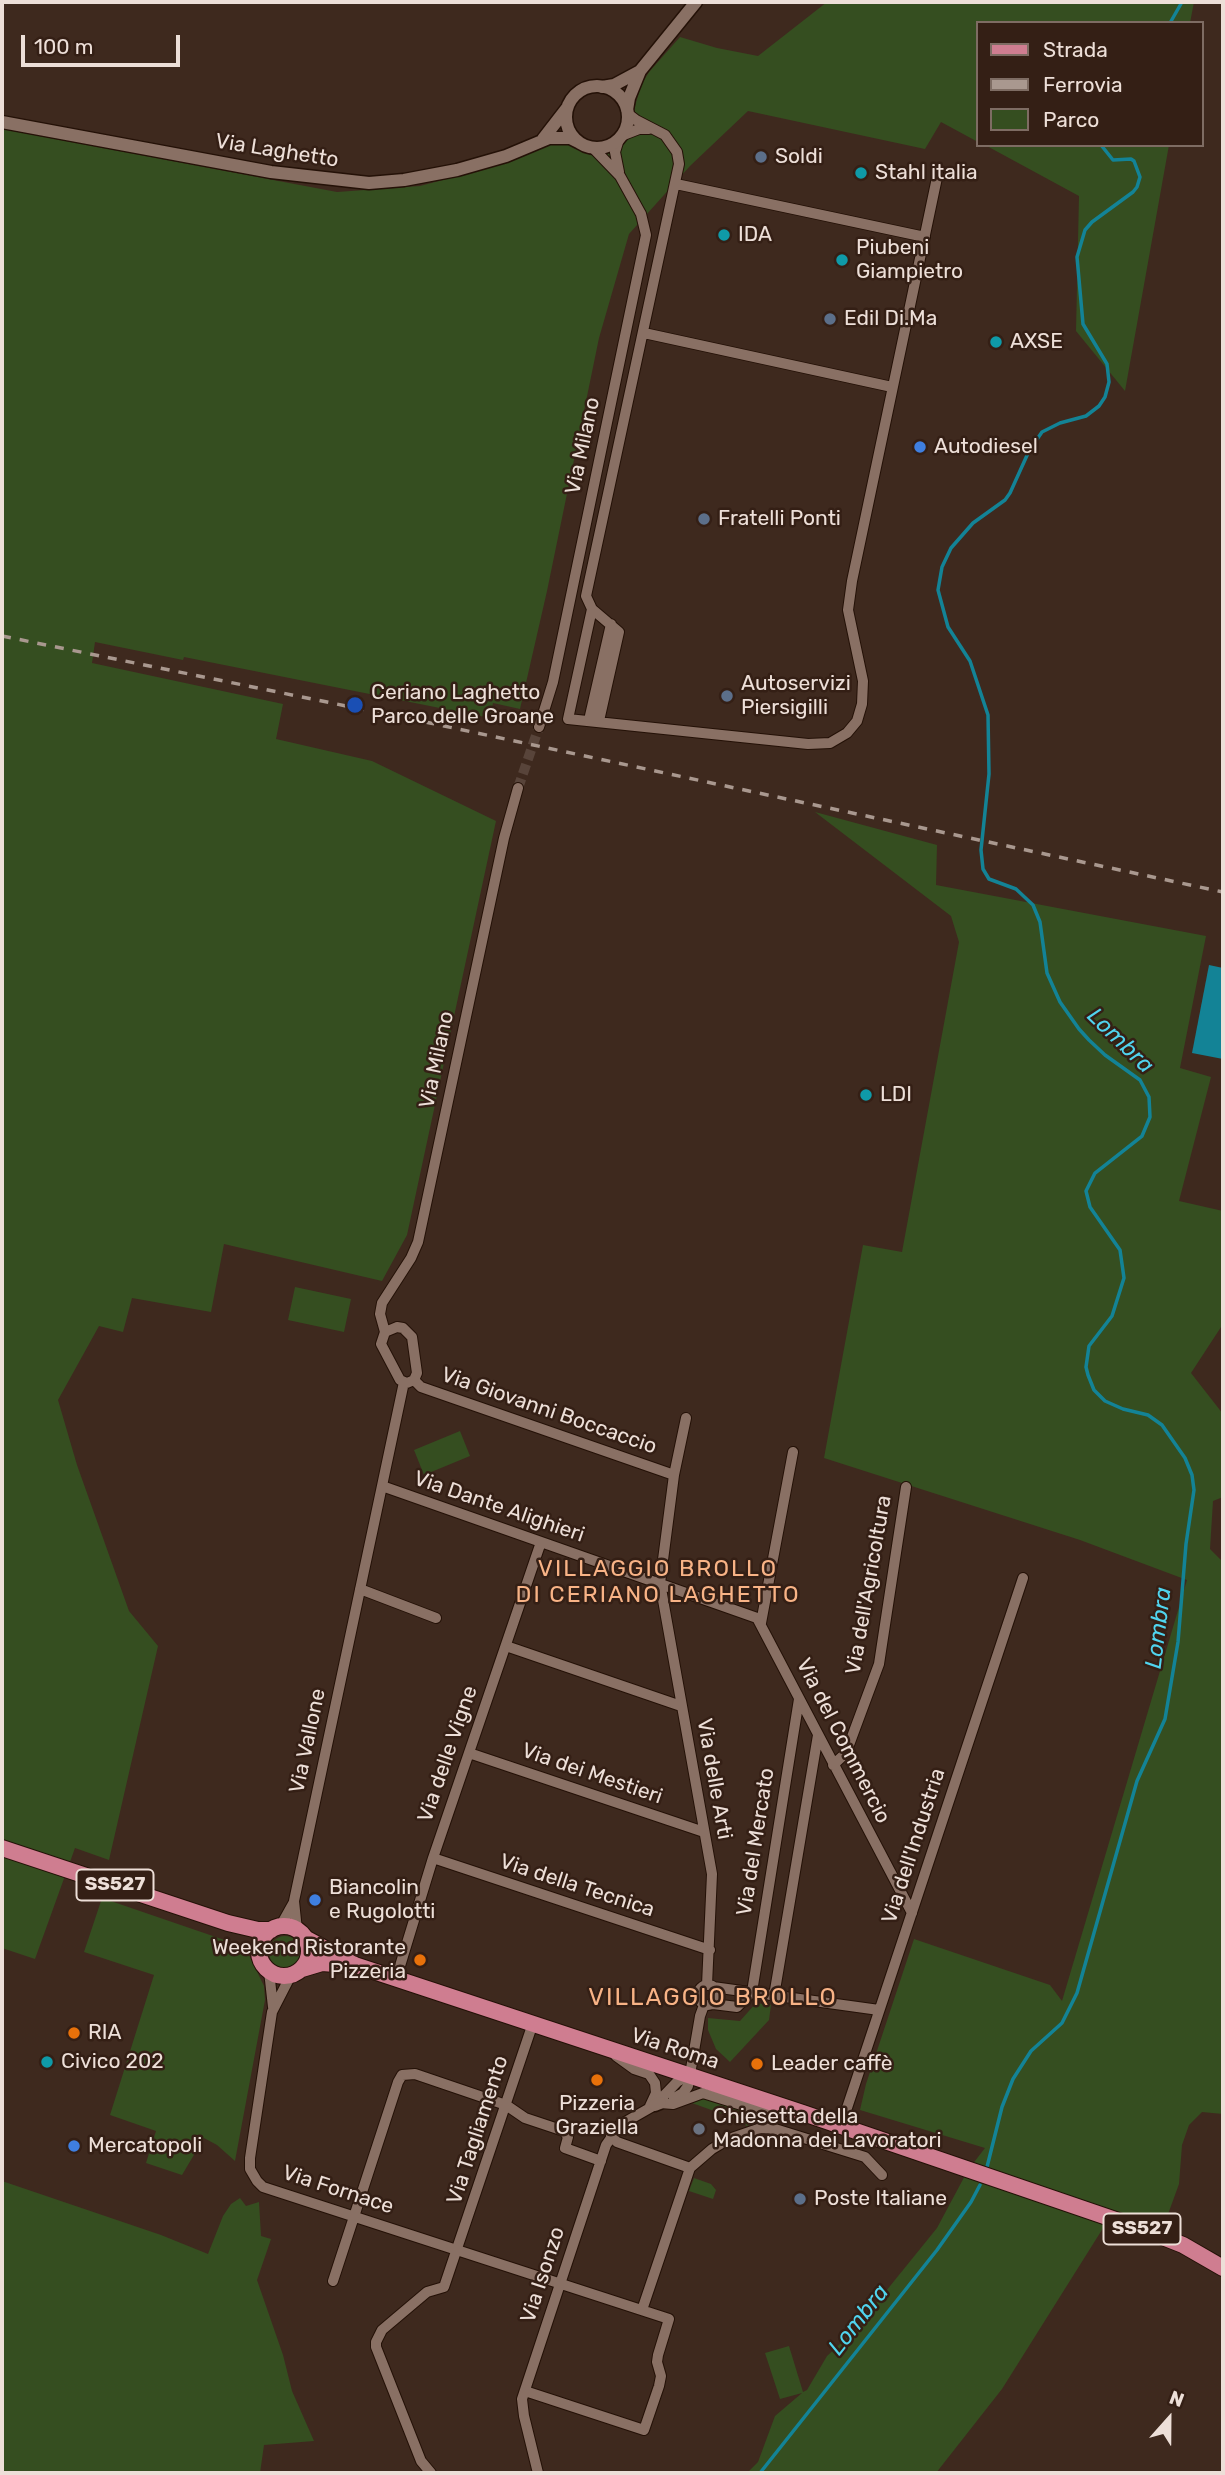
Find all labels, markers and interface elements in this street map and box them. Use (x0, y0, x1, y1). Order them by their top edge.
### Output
scale bar (24, 21, 184, 65)
legend (976, 21, 1204, 147)
text: 100 m (34, 34, 93, 59)
text: Strada (1043, 37, 1108, 62)
text: Ferrovia (1043, 72, 1123, 97)
text: Parco (1043, 107, 1099, 132)
street label: Via Laghetto (214, 129, 340, 173)
place label: Soldi (775, 144, 823, 170)
marker: Soldi (753, 149, 769, 165)
place label: Stahl italia (875, 160, 978, 186)
marker: Stahl italia (853, 165, 869, 181)
place label: IDA (738, 222, 772, 248)
marker: IDA (716, 227, 732, 243)
place label: Piubeni Giampietro (856, 235, 963, 285)
marker: Piubeni Giampietro (834, 252, 850, 268)
place label: Edil Di.Ma (844, 306, 937, 332)
marker: Edil Di.Ma (822, 311, 838, 327)
place label: AXSE (1010, 329, 1063, 355)
marker: AXSE (988, 334, 1004, 350)
street label: Via Milano (560, 395, 606, 497)
place label: Autodiesel (934, 434, 1038, 460)
marker: Autodiesel (912, 439, 928, 455)
place label: Fratelli Ponti (718, 506, 841, 532)
marker: Fratelli Ponti (696, 511, 712, 527)
place label: Autoservizi Piersigilli (741, 671, 851, 721)
place label: Ceriano Laghetto Parco delle Groane (371, 680, 554, 730)
marker: Autoservizi Piersigilli (719, 688, 735, 704)
marker: Ceriano Laghetto Parco delle Groane (345, 695, 365, 715)
water label: Lombra (1081, 1003, 1159, 1079)
street label: Via Milano (414, 1009, 460, 1111)
place label: LDI (880, 1082, 912, 1108)
marker: LDI (858, 1087, 874, 1103)
street label: Via Giovanni Boccaccio (438, 1362, 660, 1460)
street label: Via Dante Alighieri (410, 1466, 588, 1548)
street label: Via dell'Agricoltura (841, 1493, 897, 1677)
district label: VILLAGGIO BROLLO DI CERIANO LAGHETTO (518, 1555, 798, 1609)
water label: Lombra (1140, 1586, 1178, 1670)
street label: Via del Commercio (791, 1654, 895, 1828)
street label: Via delle Vigne (413, 1682, 483, 1826)
street label: Via Vallone (285, 1686, 331, 1796)
street label: Via delle Arti (691, 1717, 737, 1841)
street label: Via dei Mestieri (518, 1738, 666, 1810)
street label: Via dell'Industria (877, 1765, 951, 1927)
street label: Via del Mercato (732, 1766, 780, 1918)
street label: Via della Tecnica (496, 1849, 658, 1923)
road number: SS527 (76, 1870, 154, 1900)
place label: Biancolin e Rugolotti (329, 1875, 435, 1925)
marker: Biancolin e Rugolotti (307, 1892, 323, 1908)
place label: Weekend Ristorante Pizzeria (212, 1935, 406, 1985)
marker: Weekend Ristorante Pizzeria (412, 1952, 428, 1968)
district label: VILLAGGIO BROLLO (590, 1984, 836, 2012)
place label: RIA (88, 2020, 122, 2046)
street label: Via Roma (628, 2023, 722, 2075)
marker: RIA (66, 2025, 82, 2041)
place label: Civico 202 (61, 2049, 164, 2075)
place label: Leader caffè (771, 2051, 892, 2077)
street label: Via Tagliamento (442, 2052, 514, 2208)
marker: Civico 202 (39, 2054, 55, 2070)
marker: Leader caffè (749, 2056, 765, 2072)
marker: Pizzeria Graziella (589, 2072, 605, 2088)
place label: Pizzeria Graziella (555, 2091, 639, 2141)
place label: Chiesetta della Madonna dei Lavoratori (713, 2104, 942, 2154)
marker: Chiesetta della Madonna dei Lavoratori (691, 2121, 707, 2137)
place label: Mercatopoli (88, 2133, 202, 2159)
marker: Mercatopoli (66, 2138, 82, 2154)
street label: Via Fornace (279, 2160, 397, 2220)
place label: Poste Italiane (814, 2186, 947, 2212)
marker: Poste Italiane (792, 2191, 808, 2207)
road number: SS527 (1104, 2214, 1180, 2244)
street label: Via Isonzo (516, 2224, 570, 2326)
water label: Lombra (823, 2279, 895, 2361)
north arrow (1134, 2384, 1204, 2454)
text: N (1166, 2386, 1187, 2412)

